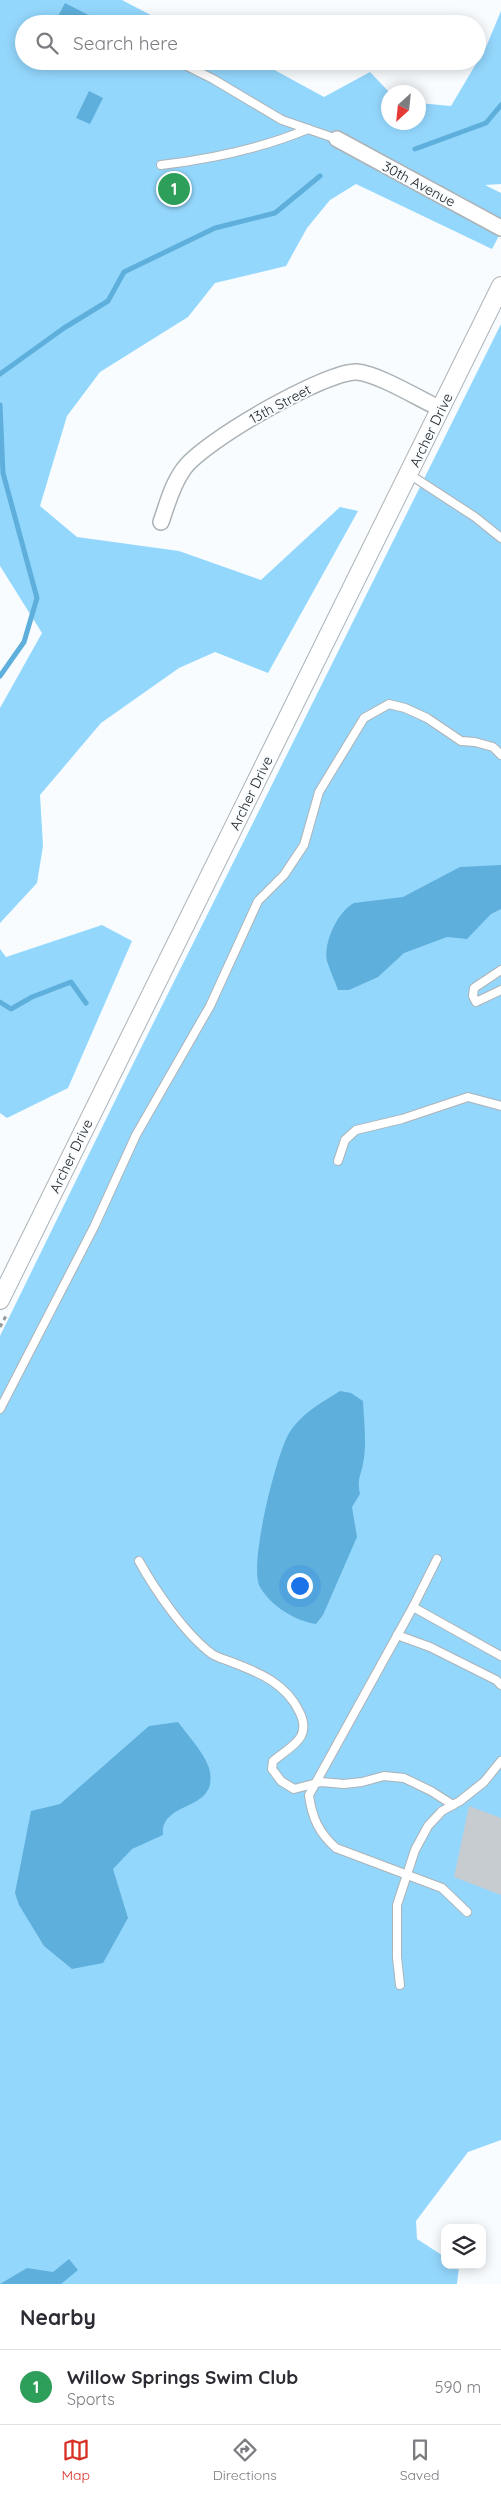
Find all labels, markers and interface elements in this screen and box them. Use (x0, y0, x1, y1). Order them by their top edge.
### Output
search box (15, 15, 486, 70)
icon: search (33, 29, 61, 57)
text: Search here (73, 31, 178, 55)
north arrow (381, 85, 426, 130)
street label: 30th Avenue (379, 157, 459, 211)
pin: 1 (158, 170, 190, 208)
street label: 13th Street (246, 380, 314, 428)
street label: Archer Drive (405, 390, 457, 470)
street label: Archer Drive (225, 753, 277, 833)
street label: Archer Drive (45, 1116, 97, 1196)
your location (287, 1573, 313, 1599)
map controls (441, 2224, 486, 2269)
button: layers (441, 2224, 486, 2269)
text: Nearby (20, 2304, 96, 2330)
text: Willow Springs Swim Club (67, 2365, 298, 2389)
text: 1 (33, 2377, 39, 2397)
text: 590 m (435, 2377, 481, 2397)
text: Sports (67, 2389, 115, 2409)
tab: Map (61, 2436, 90, 2484)
tab: Directions (213, 2436, 277, 2484)
tab: Saved (400, 2436, 440, 2484)

